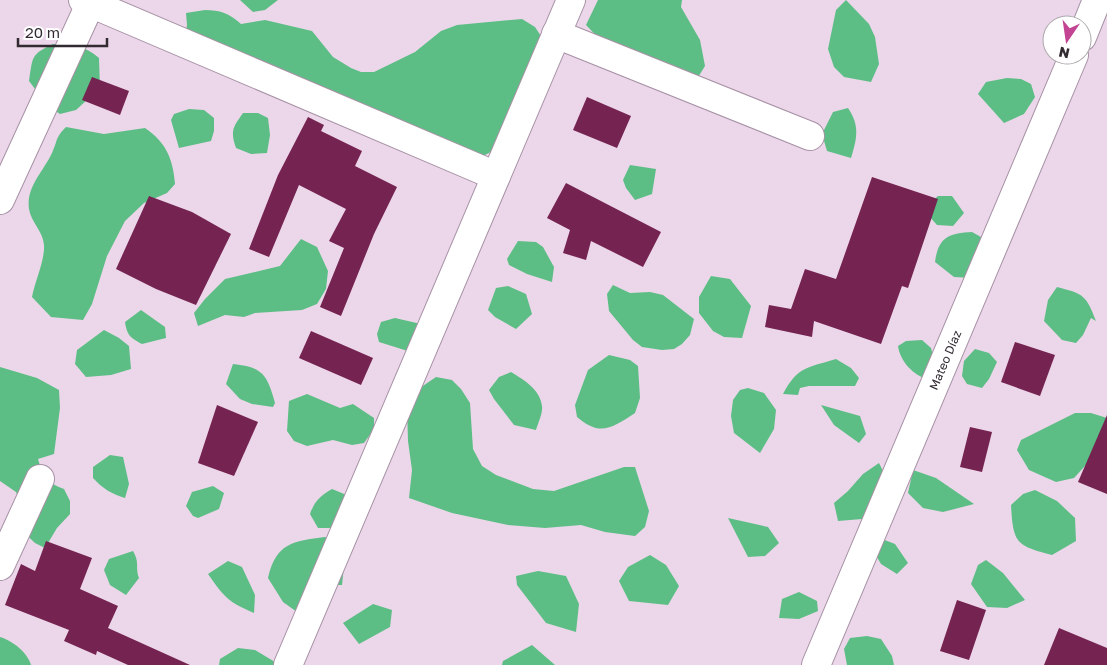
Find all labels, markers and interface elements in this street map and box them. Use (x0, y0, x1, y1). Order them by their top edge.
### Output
scale bar (18, 15, 106, 47)
north arrow (1042, 15, 1092, 65)
text: 20 m (25, 23, 60, 41)
text: N (1057, 44, 1071, 63)
street label: Mateo Díaz (926, 328, 964, 392)

